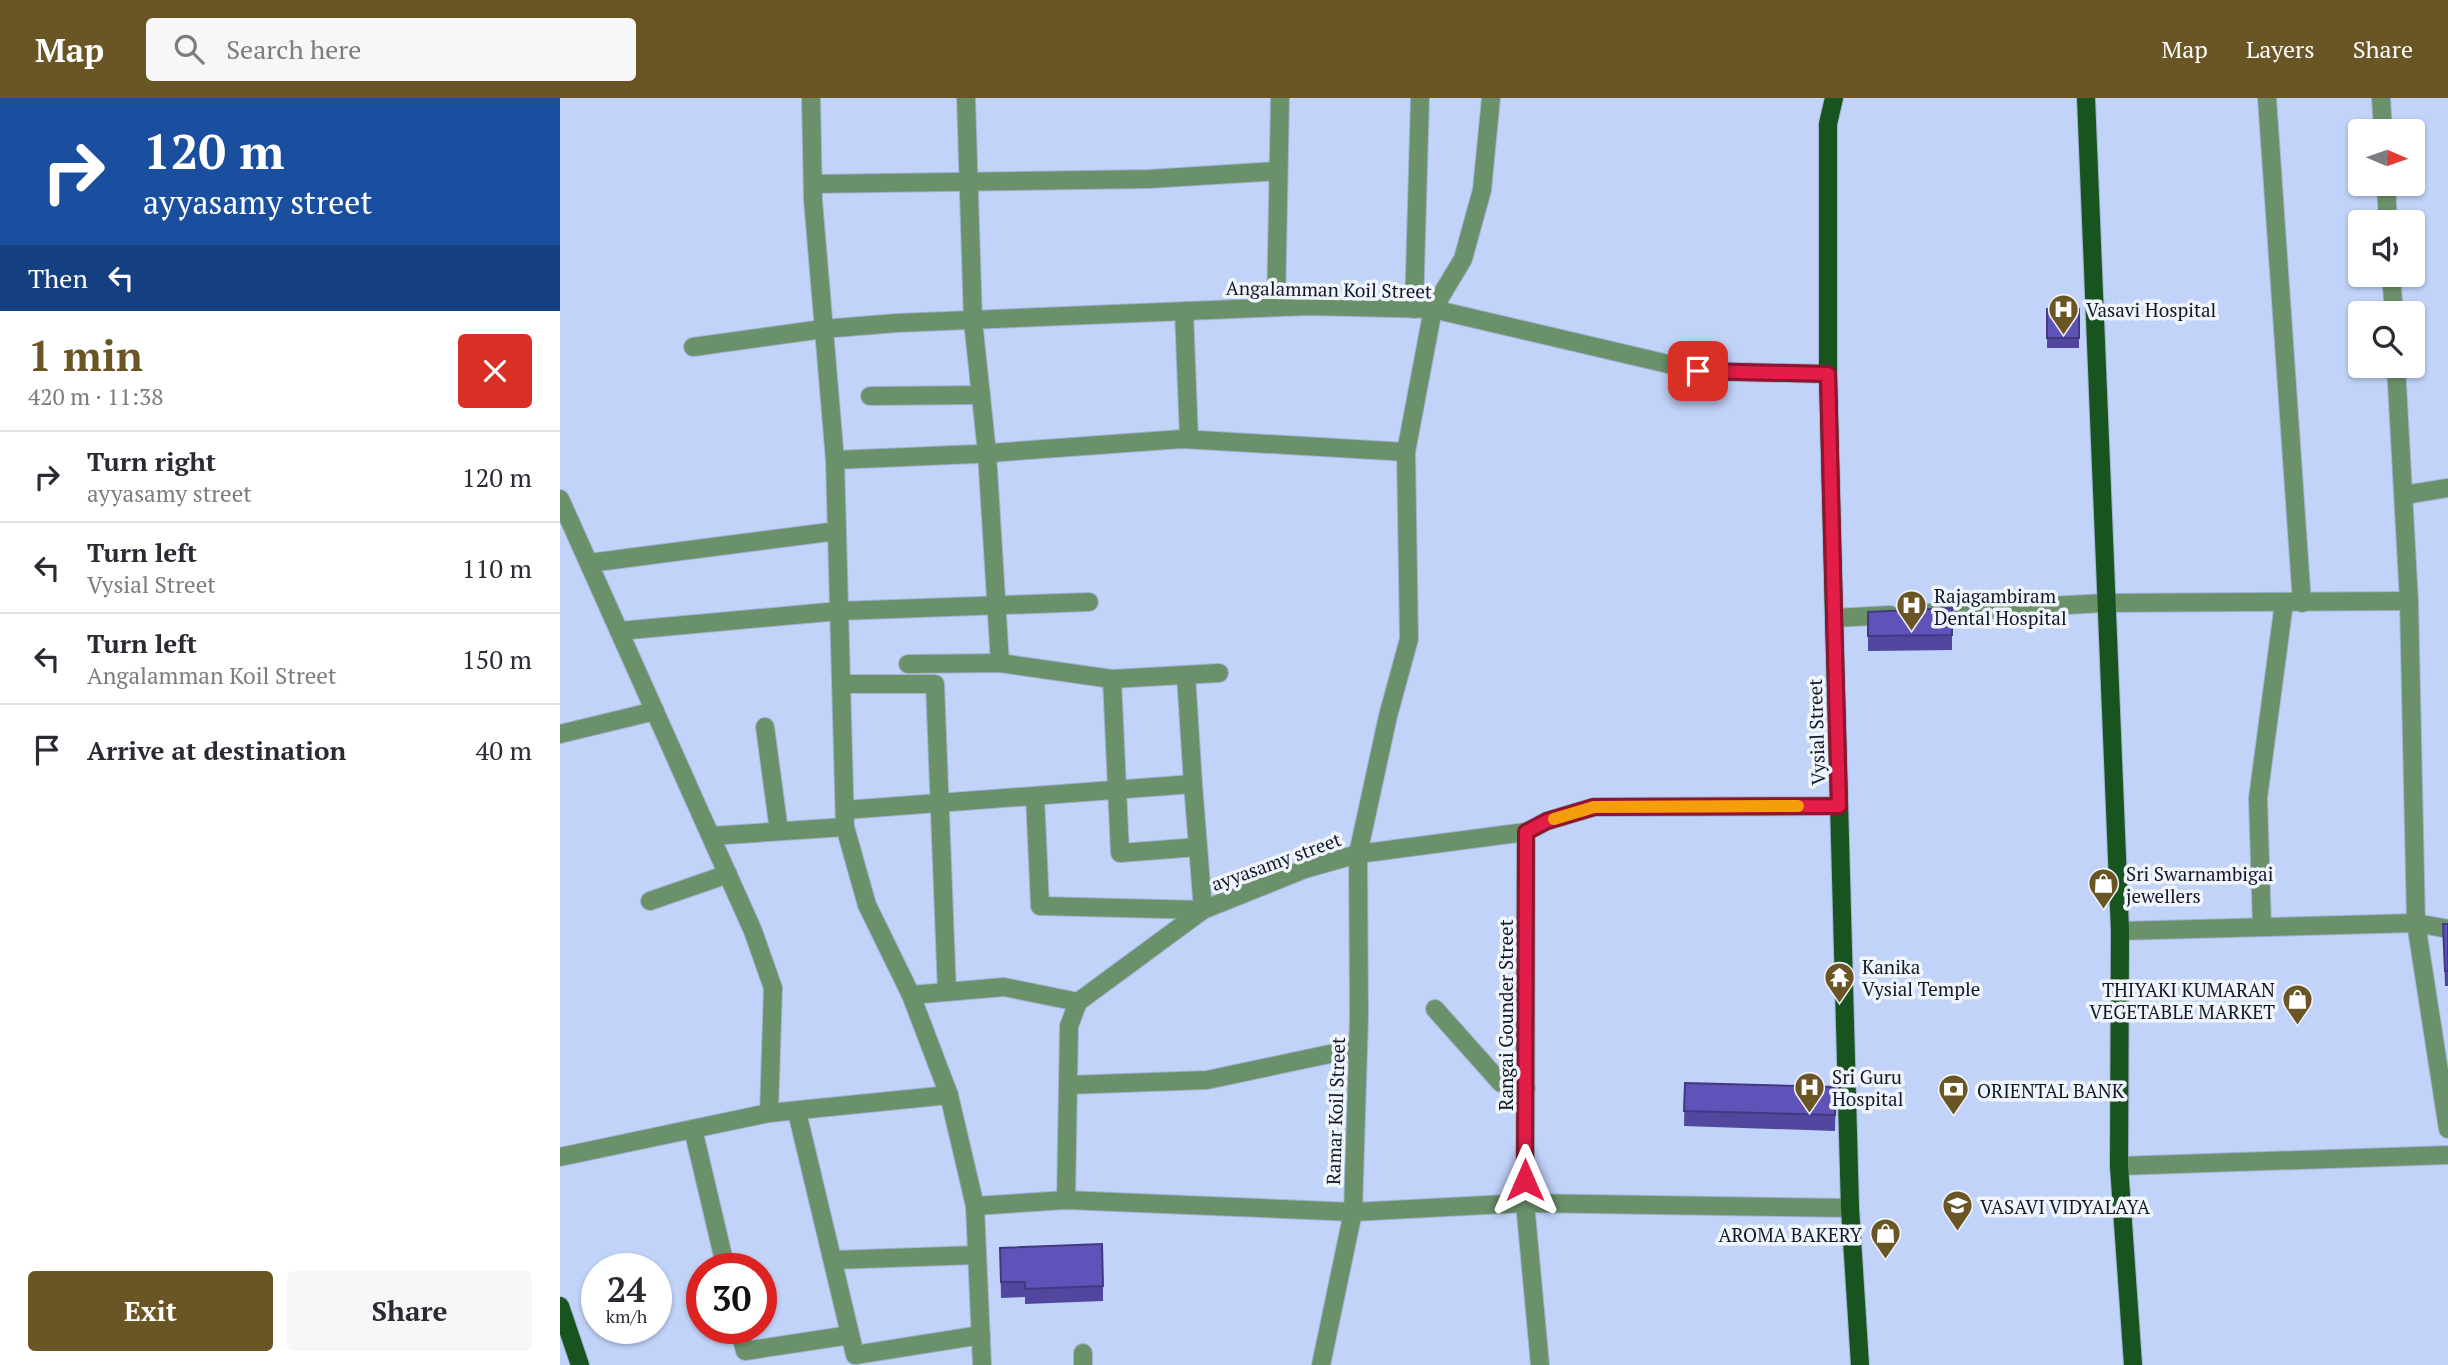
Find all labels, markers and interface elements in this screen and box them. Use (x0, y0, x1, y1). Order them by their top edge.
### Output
search box (146, 18, 636, 81)
text: Map (35, 28, 104, 71)
icon: search (170, 30, 208, 68)
text: Search here (226, 32, 361, 66)
text: Map (2161, 33, 2208, 65)
text: Layers (2246, 33, 2315, 65)
text: Share (2353, 33, 2413, 65)
text: 120 m (143, 118, 285, 183)
north arrow (2348, 119, 2426, 196)
map controls (2348, 119, 2425, 378)
icon: right (28, 126, 119, 217)
text: ayyasamy street (143, 181, 372, 223)
button: sound (2348, 210, 2425, 287)
icon: left (102, 259, 140, 297)
text: Then (28, 261, 88, 295)
street label: Angalamman Koil Street (1226, 275, 1432, 303)
hospital icon: Vasavi Hospital (2046, 292, 2080, 336)
place label: Vasavi Hospital (2086, 297, 2216, 322)
button: search (2348, 301, 2425, 378)
text: 1 min (28, 327, 143, 383)
button: close (458, 334, 532, 408)
pin (1668, 341, 1728, 401)
icon: arrive (1679, 352, 1717, 390)
text: 420 m · 11:38 (28, 381, 163, 412)
text: Turn right (87, 444, 216, 478)
icon: right (28, 458, 66, 496)
text: 120 m (462, 460, 532, 494)
text: ayyasamy street (87, 478, 252, 509)
text: Turn left (87, 535, 197, 569)
icon: left (28, 549, 66, 587)
text: 110 m (462, 551, 532, 585)
text: Vysial Street (87, 569, 216, 600)
place label: Rajagambiram Dental Hospital (1934, 583, 2067, 630)
hospital icon: Rajagambiram Dental Hospital (1894, 589, 1928, 633)
text: Turn left (87, 626, 197, 660)
icon: left (28, 640, 66, 678)
text: 150 m (462, 642, 532, 676)
text: Angalamman Koil Street (87, 660, 336, 691)
street label: Vysial Street (1802, 678, 1830, 786)
icon: arrive (28, 731, 66, 769)
text: Arrive at destination (87, 733, 346, 767)
text: 40 m (476, 733, 532, 767)
street label: ayyasamy street (1208, 826, 1344, 896)
place label: Sri Swarnambigai jewellers (2126, 861, 2273, 908)
shop icon: Sri Swarnambigai jewellers (2086, 867, 2120, 911)
street label: Rangai Gounder Street (1493, 919, 1518, 1111)
place label: Kanika Vysial Temple (1862, 954, 1980, 1001)
temple icon: Kanika Vysial Temple (1822, 960, 1856, 1004)
place label: THIYAKI KUMARAN VEGETABLE MARKET (2089, 977, 2275, 1024)
shop icon: THIYAKI KUMARAN VEGETABLE MARKET (2281, 983, 2315, 1027)
street label: Ramar Koil Street (1320, 1036, 1350, 1186)
place label: Sri Guru Hospital (1832, 1064, 1903, 1111)
hospital icon: Sri Guru Hospital (1792, 1070, 1826, 1114)
bank icon: ORIENTAL BANK (1937, 1073, 1971, 1117)
place label: ORIENTAL BANK (1977, 1078, 2125, 1103)
position arrow (1488, 1143, 1562, 1217)
school or university icon: VASAVI VIDYALAYA (1940, 1189, 1974, 1233)
place label: VASAVI VIDYALAYA (1980, 1194, 2150, 1219)
shop icon: AROMA BAKERY (1868, 1217, 1902, 1261)
place label: AROMA BAKERY (1719, 1222, 1863, 1247)
speed limit sign: 30 (686, 1253, 777, 1344)
text: 24 (607, 1266, 646, 1312)
button: Exit (28, 1271, 273, 1351)
button: Share (287, 1271, 532, 1351)
text: km/h (606, 1304, 647, 1328)

